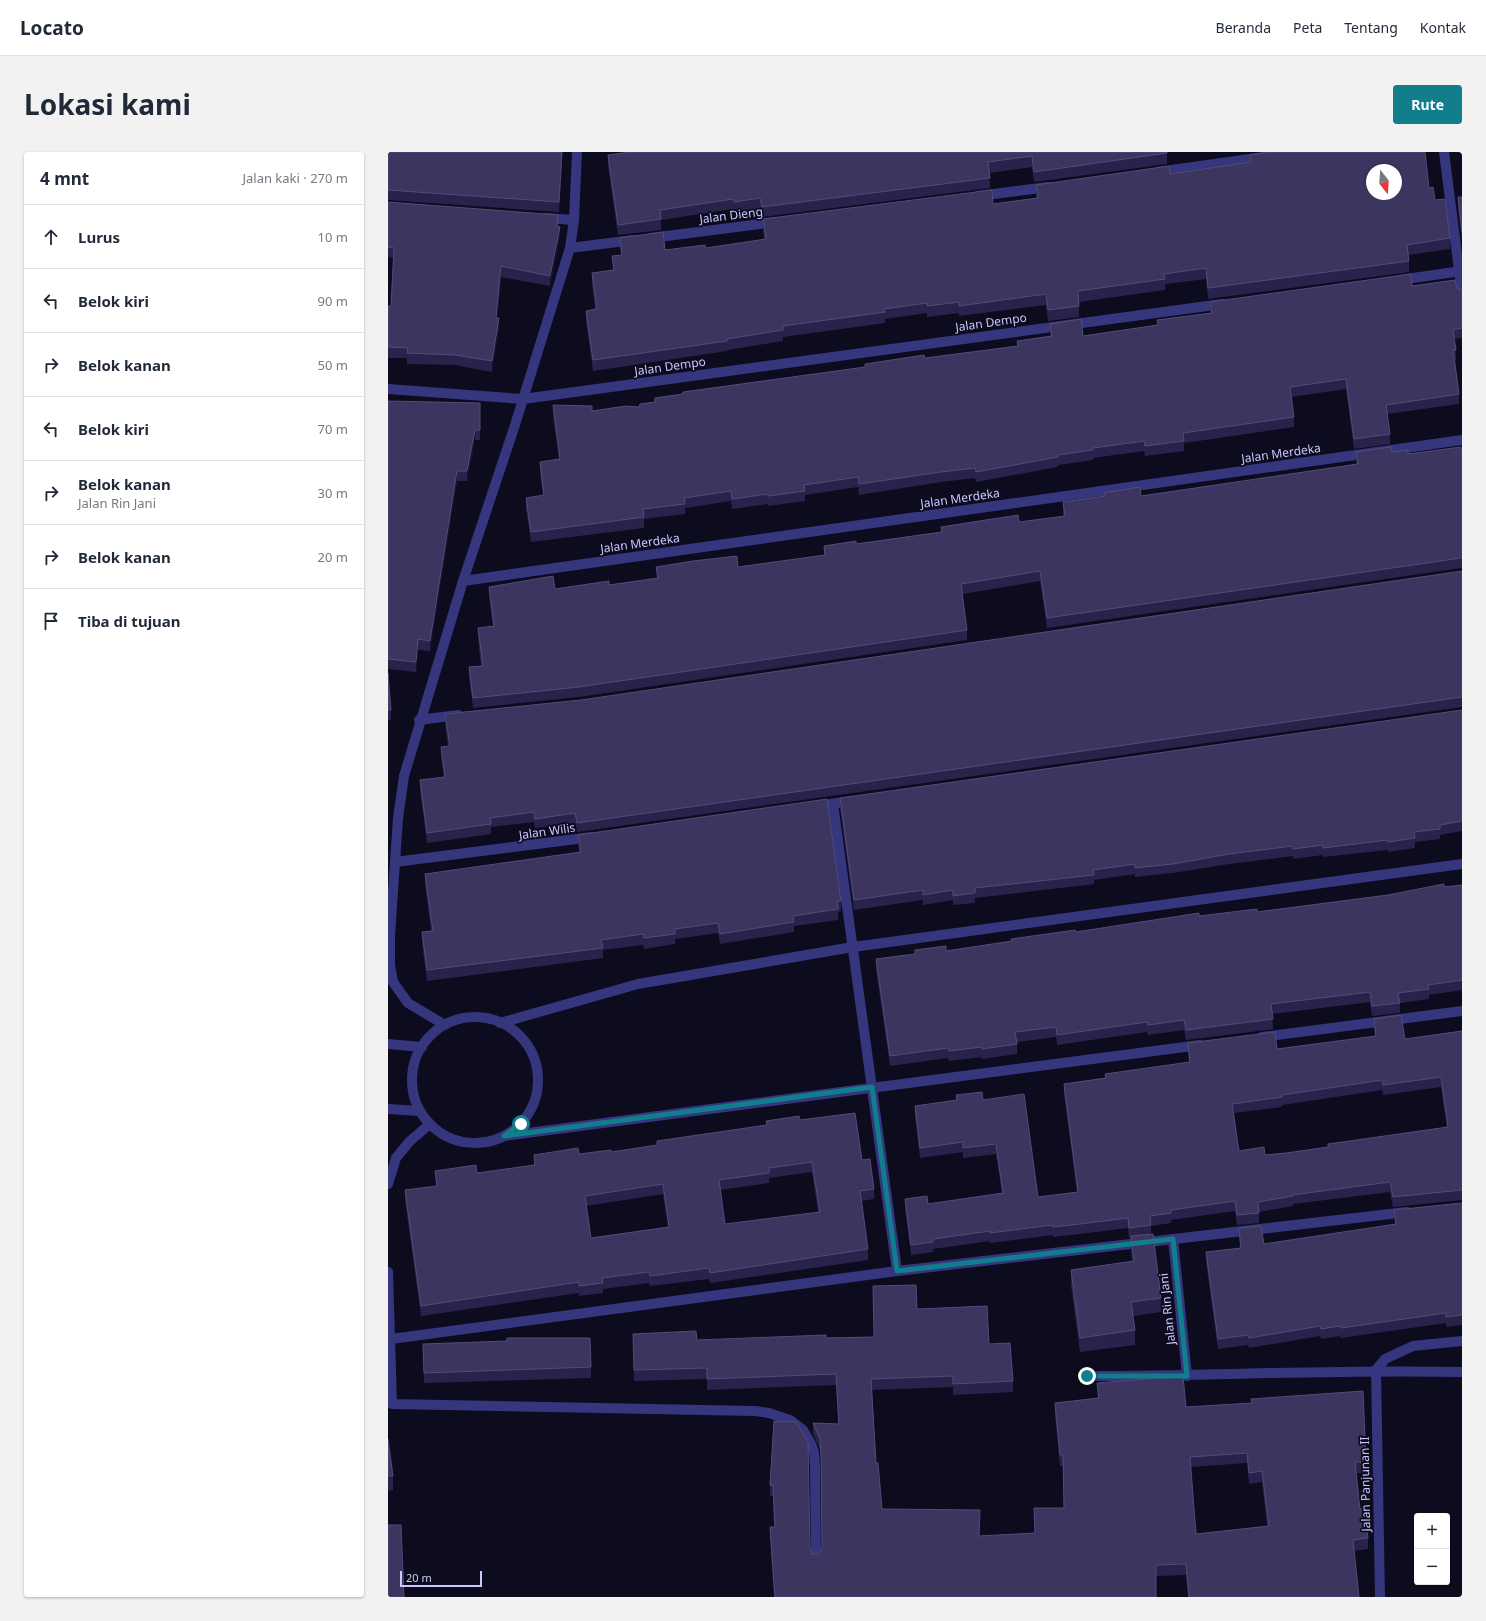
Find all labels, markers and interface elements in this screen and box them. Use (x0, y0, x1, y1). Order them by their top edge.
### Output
text: Locato (20, 15, 84, 41)
text: Beranda (1216, 18, 1271, 37)
text: Peta (1293, 18, 1322, 37)
text: Tentang (1344, 18, 1398, 37)
text: Kontak (1420, 18, 1466, 37)
text: Lokasi kami (24, 85, 191, 123)
button: Rute (1393, 85, 1462, 124)
north arrow (1366, 164, 1402, 200)
text: 4 mnt (40, 167, 89, 190)
text: Jalan kaki · 270 m (242, 169, 348, 187)
street label: Jalan Dieng (697, 203, 764, 227)
icon: ahead (40, 226, 62, 248)
text: Lurus (78, 227, 120, 247)
text: 10 m (318, 228, 348, 246)
icon: left (40, 290, 62, 312)
text: Belok kiri (78, 291, 149, 311)
text: 90 m (318, 292, 348, 310)
street label: Jalan Dempo (953, 309, 1028, 336)
street label: Jalan Dempo (632, 353, 707, 380)
icon: right (40, 354, 62, 376)
text: Belok kanan (78, 355, 171, 375)
text: 50 m (318, 356, 348, 374)
icon: left (40, 418, 62, 440)
text: Belok kiri (78, 419, 149, 439)
text: 70 m (318, 420, 348, 438)
street label: Jalan Merdeka (1239, 439, 1322, 467)
text: Belok kanan (78, 474, 171, 494)
icon: right (40, 482, 62, 504)
text: 30 m (318, 484, 348, 502)
street label: Jalan Merdeka (918, 484, 1001, 512)
text: Jalan Rin Jani (78, 494, 156, 512)
street label: Jalan Merdeka (598, 529, 681, 557)
icon: right (40, 546, 62, 568)
text: Belok kanan (78, 547, 171, 567)
text: 20 m (318, 548, 348, 566)
icon: arrive (40, 610, 62, 632)
text: Tiba di tujuan (78, 611, 181, 631)
street label: Jalan Wilis (517, 819, 576, 843)
route start (512, 1115, 530, 1133)
street label: Jalan Rin Jani (1155, 1272, 1179, 1347)
route end (1078, 1367, 1096, 1385)
street label: Jalan Panjunan II (1356, 1436, 1374, 1533)
map controls (1414, 1513, 1450, 1585)
button: + (1414, 1513, 1450, 1549)
button: − (1414, 1549, 1450, 1585)
scale bar (400, 1569, 482, 1588)
text: 20 m (406, 1570, 432, 1585)

